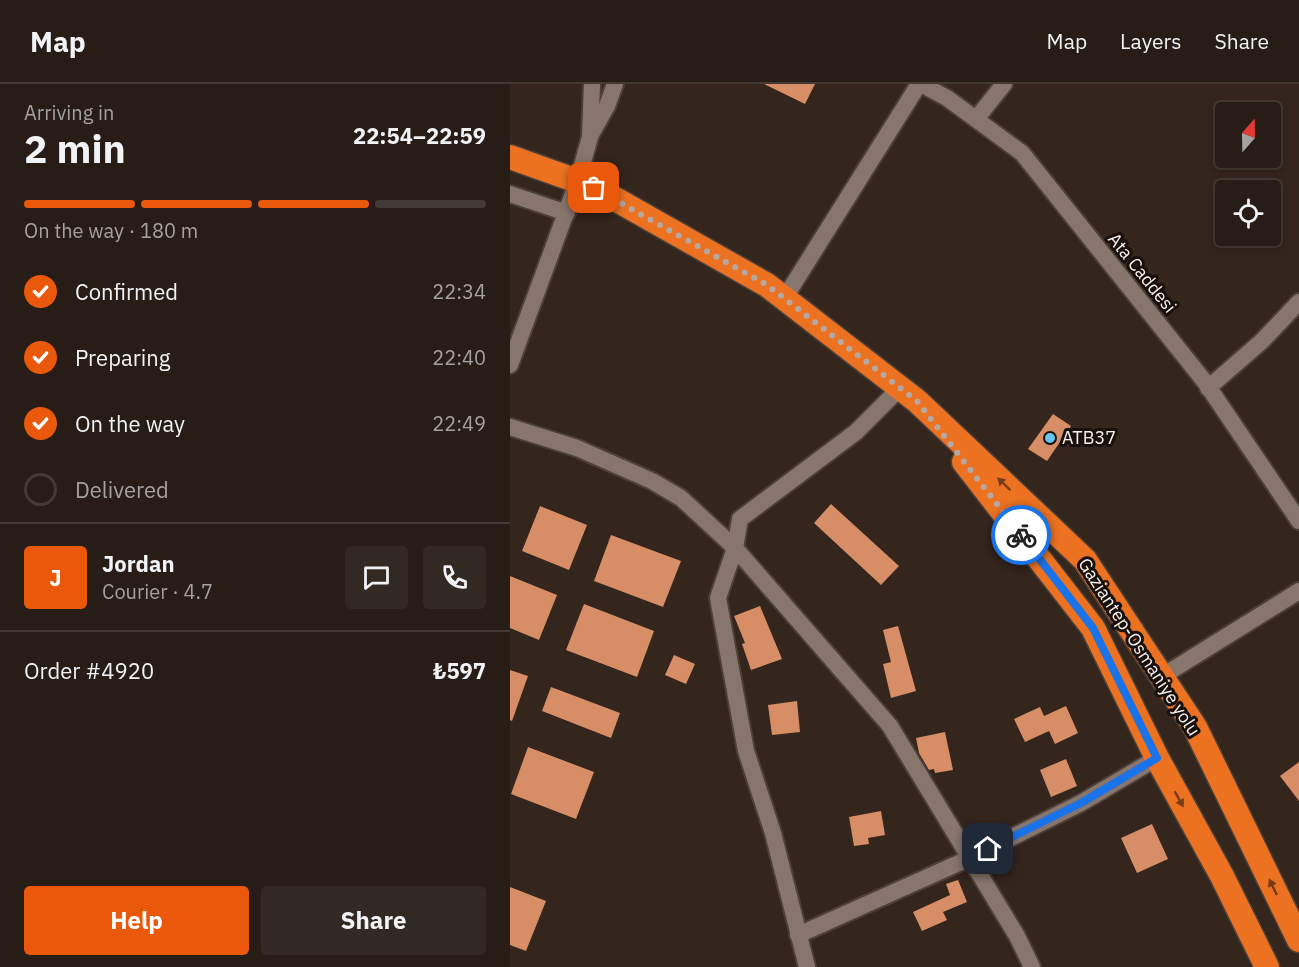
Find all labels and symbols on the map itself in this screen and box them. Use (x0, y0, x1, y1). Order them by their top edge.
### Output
north arrow (1215, 102, 1281, 168)
pin (568, 162, 619, 213)
street label: Ata Caddesi (1103, 228, 1182, 317)
place label: ATB37 (1062, 426, 1116, 449)
marker: ATB37 (1043, 431, 1057, 445)
one-way arrow (997, 477, 1012, 491)
courier (991, 505, 1051, 565)
street label: Gaziantep-Osmaniye yolu (1073, 553, 1206, 740)
one-way arrow (1174, 790, 1184, 807)
pin (962, 823, 1013, 874)
one-way arrow (1269, 879, 1278, 896)

